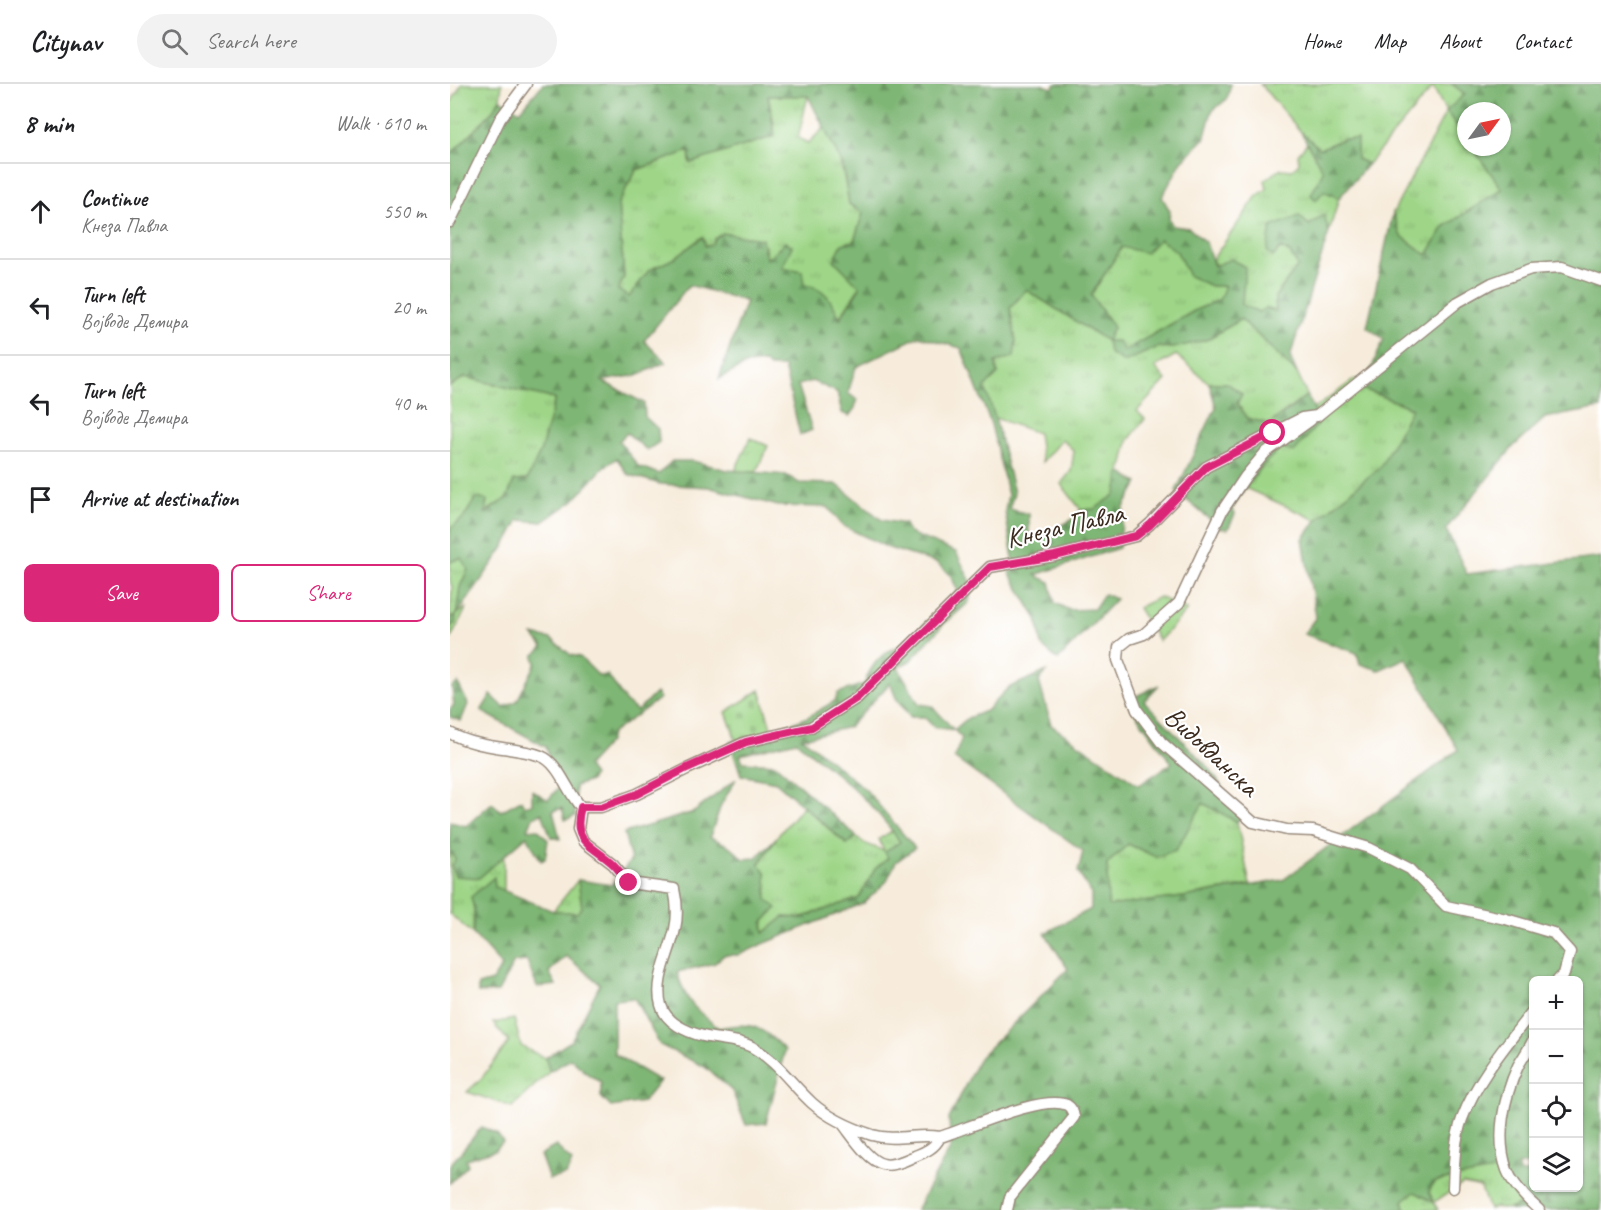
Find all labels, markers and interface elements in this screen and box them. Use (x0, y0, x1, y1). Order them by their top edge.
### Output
search box (137, 14, 557, 68)
text: Citynav (30, 24, 101, 59)
icon: search (158, 25, 191, 58)
text: Search here (206, 27, 296, 55)
text: Home (1303, 28, 1341, 54)
text: Map (1374, 28, 1406, 54)
text: About (1439, 28, 1481, 54)
text: Contact (1514, 28, 1571, 54)
north arrow (1457, 102, 1511, 156)
text: 8 min (24, 107, 74, 140)
text: Walk · 610 m (336, 111, 426, 136)
text: Continue (81, 185, 147, 213)
icon: ahead (24, 195, 57, 228)
text: 550 m (383, 199, 426, 224)
text: Кнеза Павла (81, 213, 167, 238)
text: Turn left (81, 281, 145, 309)
icon: left (24, 291, 57, 324)
text: 20 m (392, 295, 426, 320)
text: Војводе Демира (81, 309, 187, 334)
text: Turn left (81, 377, 145, 405)
icon: left (24, 387, 57, 420)
text: 40 m (392, 391, 426, 416)
text: Војводе Демира (81, 405, 187, 430)
route start (1259, 419, 1285, 445)
icon: arrive (24, 483, 57, 516)
text: Arrive at destination (81, 485, 238, 513)
street label: Кнеза Павла (1002, 494, 1129, 556)
button: Save (24, 564, 219, 622)
button: Share (231, 564, 426, 622)
street label: Видовданска (1157, 698, 1268, 805)
route end (615, 869, 641, 895)
map controls (1529, 976, 1583, 1192)
button: + (1529, 976, 1583, 1030)
button: − (1529, 1030, 1583, 1084)
button: locate (1529, 1084, 1583, 1138)
button: layers (1529, 1138, 1583, 1192)

